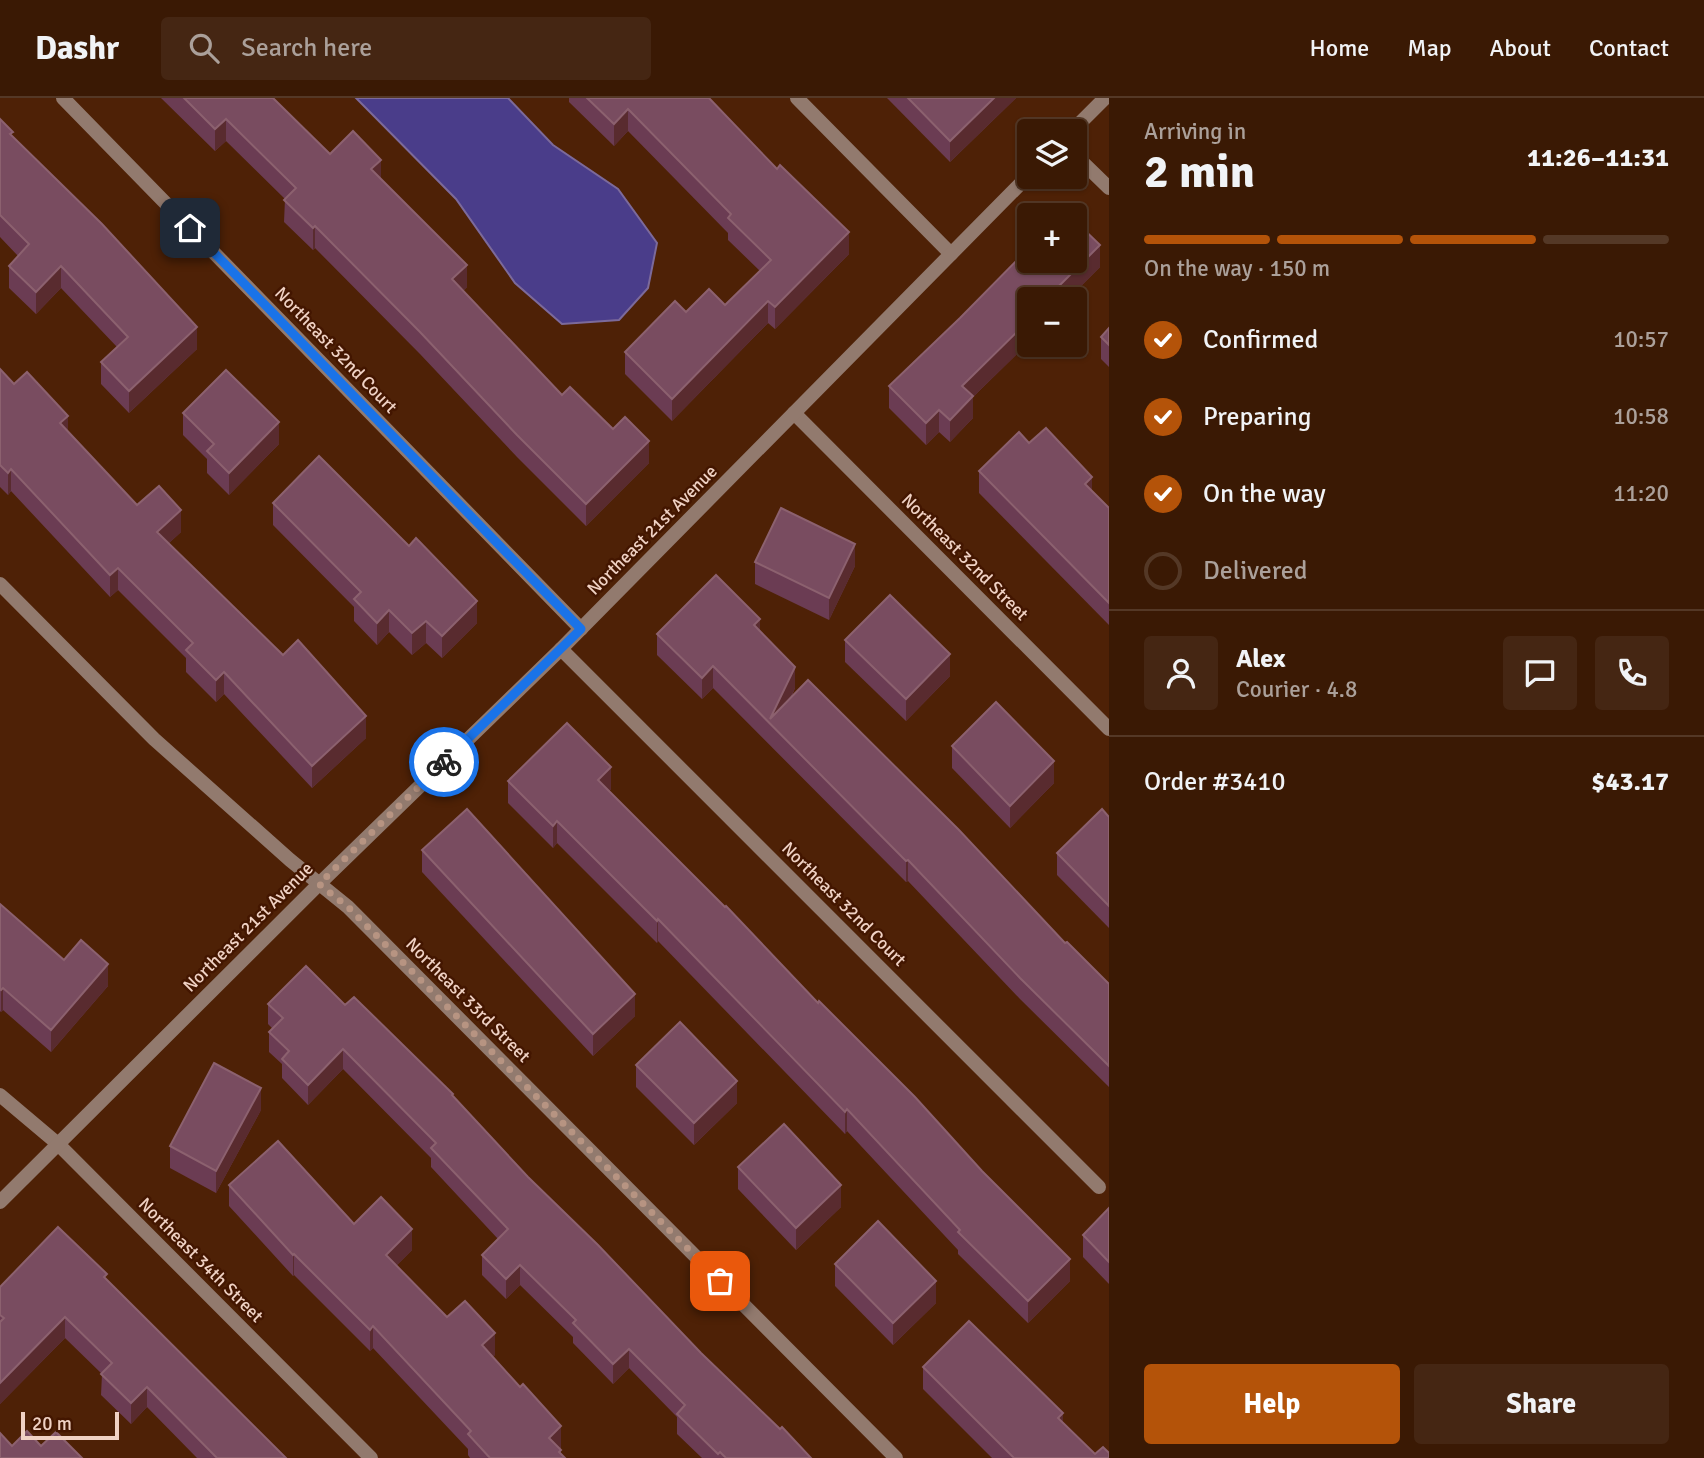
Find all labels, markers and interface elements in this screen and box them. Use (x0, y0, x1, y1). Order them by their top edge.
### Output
search box (161, 17, 651, 80)
text: Dashr (35, 28, 119, 69)
icon: search (185, 29, 223, 67)
text: Search here (241, 32, 372, 64)
text: Home (1309, 33, 1369, 63)
text: Map (1407, 33, 1452, 63)
text: About (1490, 33, 1551, 63)
text: Contact (1589, 33, 1669, 63)
text: Arriving in (1144, 117, 1246, 146)
map controls (1017, 119, 1087, 357)
button: layers (1017, 119, 1087, 189)
text: 11:26–11:31 (1527, 142, 1669, 174)
text: 2 min (1144, 144, 1255, 200)
pin (160, 198, 220, 258)
button: + (1017, 203, 1087, 273)
icon: home (171, 209, 209, 247)
text: On the way · 150 m (1144, 254, 1330, 283)
street label: Northeast 32nd Court (270, 282, 402, 418)
button: − (1017, 287, 1087, 357)
icon: check (1144, 321, 1182, 359)
text: Confirmed (1203, 324, 1318, 356)
text: 10:57 (1613, 325, 1669, 354)
icon: check (1144, 398, 1182, 436)
text: Preparing (1203, 401, 1311, 433)
text: 10:58 (1613, 402, 1669, 431)
street label: Northeast 21st Avenue (582, 460, 722, 600)
icon: check (1144, 475, 1182, 513)
text: On the way (1203, 478, 1326, 510)
text: 11:20 (1613, 479, 1669, 508)
street label: Northeast 32nd Street (897, 489, 1033, 625)
text: Delivered (1203, 555, 1308, 587)
button: person (1144, 636, 1218, 710)
button: chat (1503, 636, 1577, 710)
button: phone (1595, 636, 1669, 710)
text: Alex (1236, 643, 1286, 675)
text: Courier · 4.8 (1236, 675, 1357, 704)
courier (409, 727, 479, 797)
icon: bike (425, 743, 463, 781)
text: Order #3410 (1144, 766, 1285, 798)
text: $43.17 (1591, 766, 1669, 798)
street label: Northeast 32nd Court (777, 837, 911, 971)
street label: Northeast 21st Avenue (178, 857, 318, 997)
street label: Northeast 33rd Street (401, 933, 535, 1067)
street label: Northeast 34th Street (134, 1193, 268, 1327)
pin (690, 1251, 750, 1311)
icon: bag (701, 1262, 739, 1300)
button: Help (1144, 1364, 1400, 1444)
button: Share (1414, 1364, 1669, 1444)
scale bar (21, 1409, 119, 1441)
text: 20 m (32, 1412, 72, 1436)

